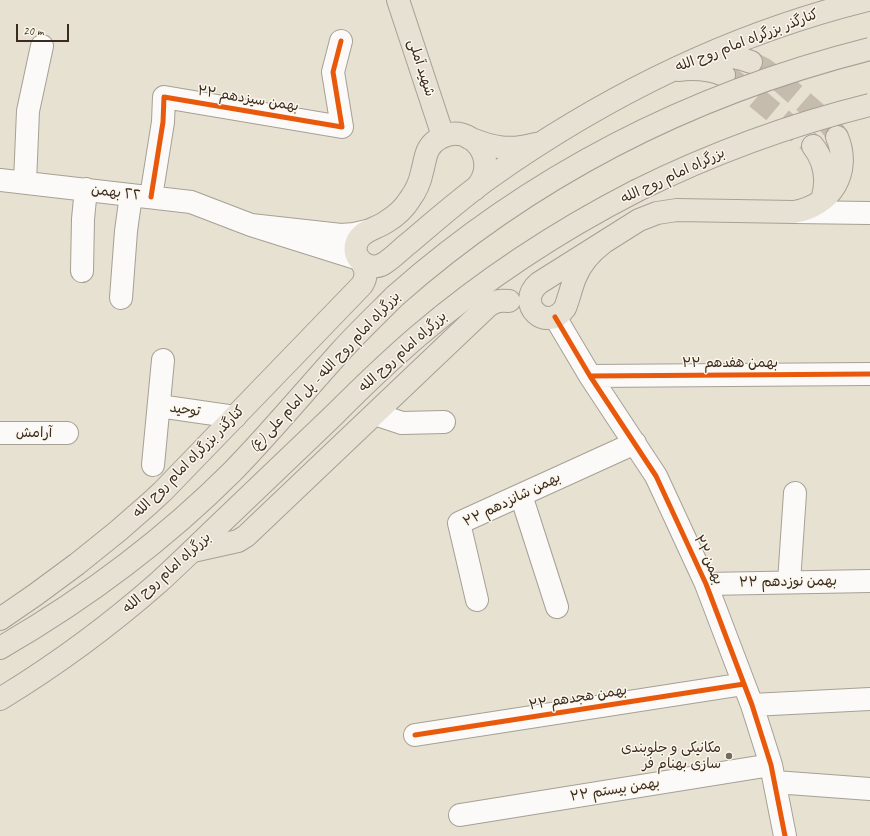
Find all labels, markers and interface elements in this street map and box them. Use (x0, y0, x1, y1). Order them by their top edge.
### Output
street label: کنارگذر بزرگراه امام روح الله (673, 6, 821, 76)
scale bar (18, 16, 71, 42)
text: 20 m (23, 23, 43, 39)
street label: شهید آملی (404, 37, 438, 99)
street label: ۲۲ بهمن سیزدهم (196, 83, 300, 115)
street label: بزرگراه امام روح الله (618, 145, 728, 207)
street label: ٢٢ بهمن (90, 182, 142, 204)
street label: بزرگراه امام روح الله - پل امام علی (ع) (246, 288, 404, 456)
street label: بزرگراه امام روح الله (356, 308, 450, 396)
street label: ۲۲ بهمن هفدهم (682, 355, 778, 371)
street label: توحید (168, 400, 202, 420)
street label: کنارگذر بزرگراه امام روح الله (129, 402, 249, 522)
street label: آرامش (16, 425, 52, 441)
street label: ۲۲ بهمن شانزدهم (461, 469, 563, 531)
street label: بزرگراه امام روح الله (120, 529, 214, 617)
street label: ۲۲ بهمن (690, 533, 726, 587)
street label: ۲۲ بهمن نوزدهم (739, 573, 837, 591)
street label: ۲۲ بهمن هجدهم (528, 682, 628, 714)
place label: مکانیکی و جلوبندی سازی بهنام فر (621, 740, 721, 772)
marker: مکانیکی و جلوبندی سازی بهنام فر (724, 751, 734, 761)
street label: ۲۲ بهمن بیستم (569, 775, 661, 805)

